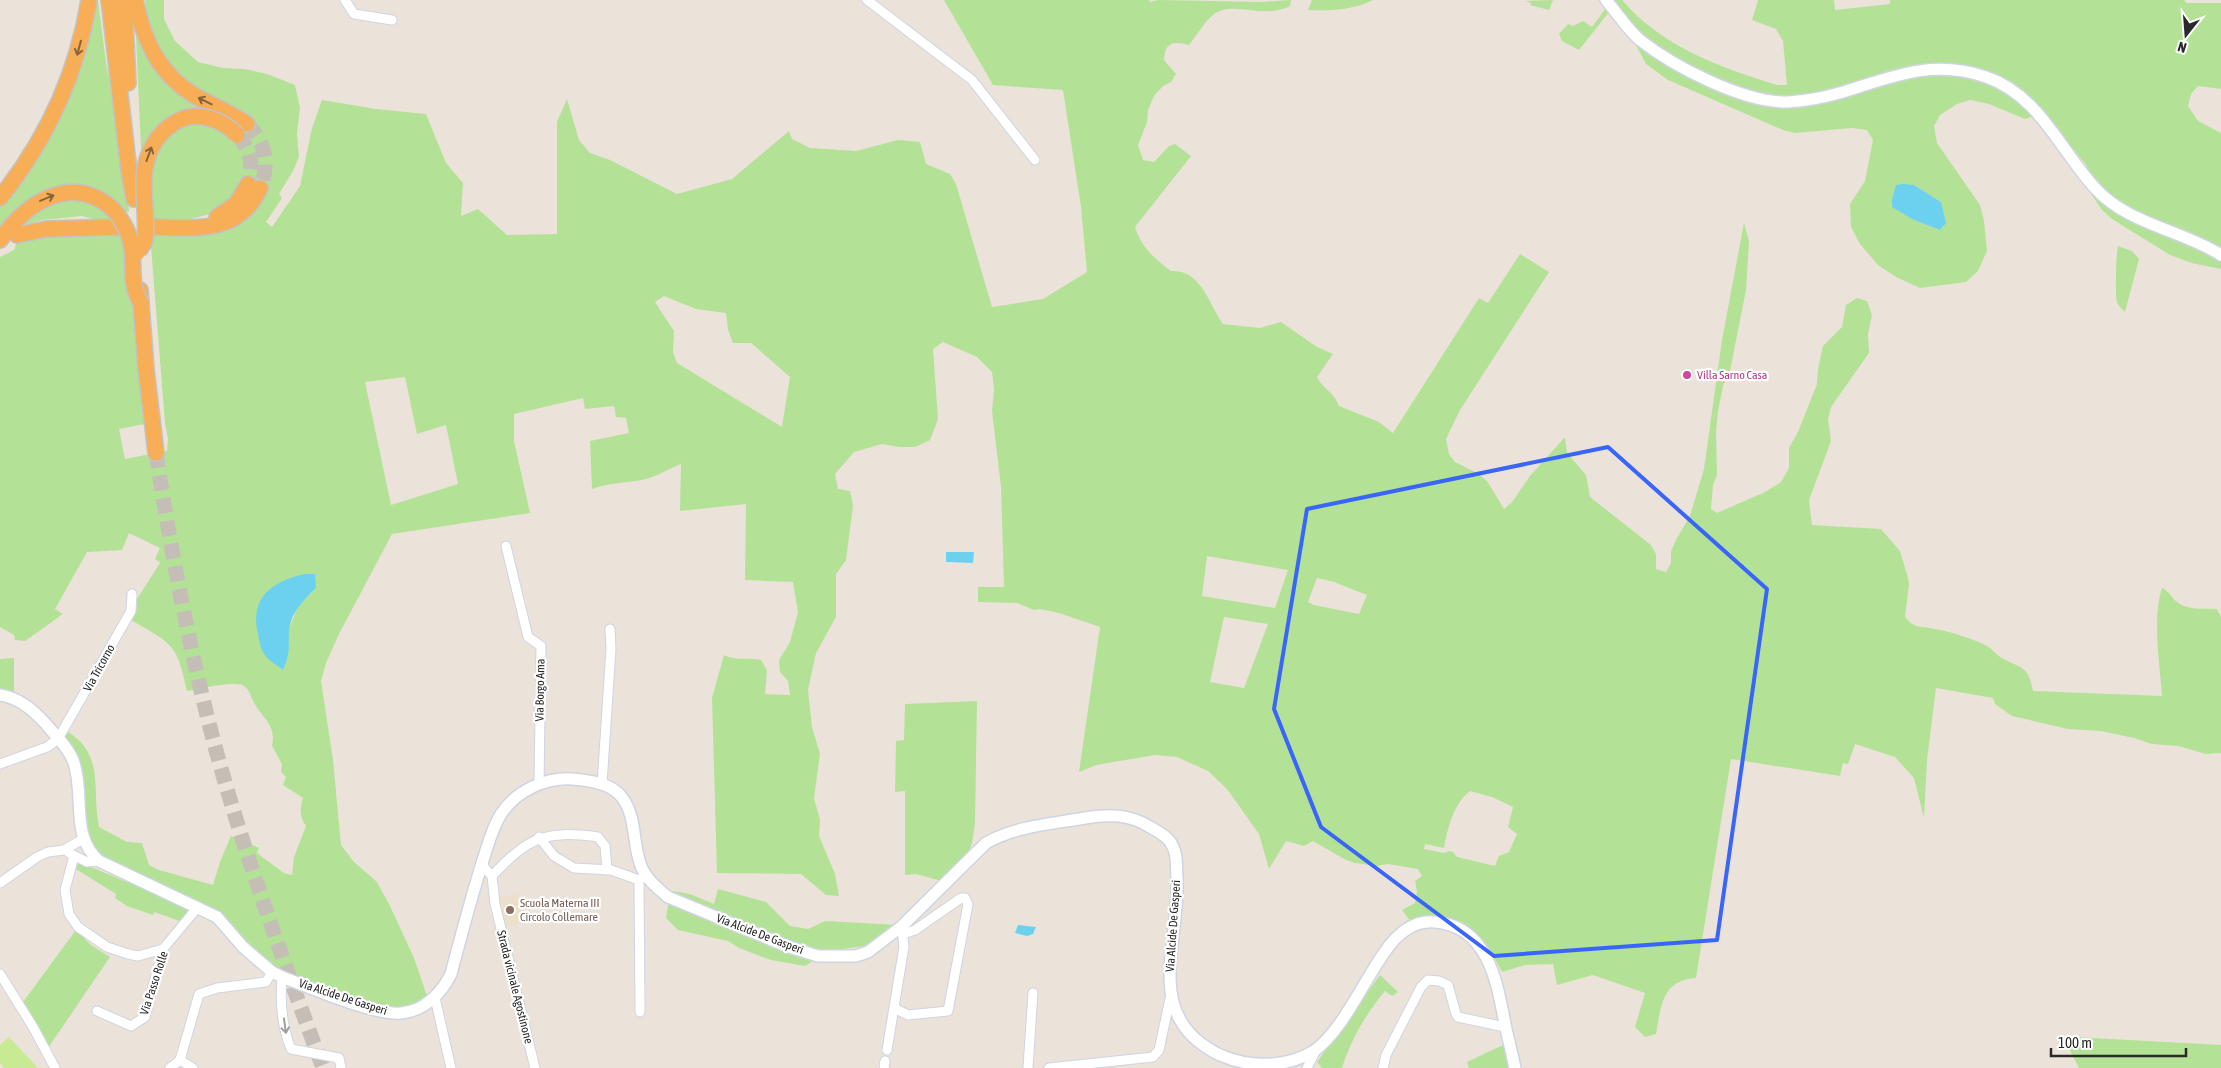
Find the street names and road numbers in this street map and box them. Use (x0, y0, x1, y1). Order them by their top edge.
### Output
street label: Via Tricorno (80, 642, 118, 694)
street label: Via Borgo Ama (532, 659, 548, 721)
street label: Via Alcide De Gasperi (1163, 880, 1183, 972)
street label: Via Alcide De Gasperi (714, 911, 806, 957)
street label: Strada vicinale Agostinone (494, 929, 536, 1045)
street label: Via Passo Rolle (137, 949, 171, 1017)
street label: Via Alcide De Gasperi (297, 976, 389, 1018)

